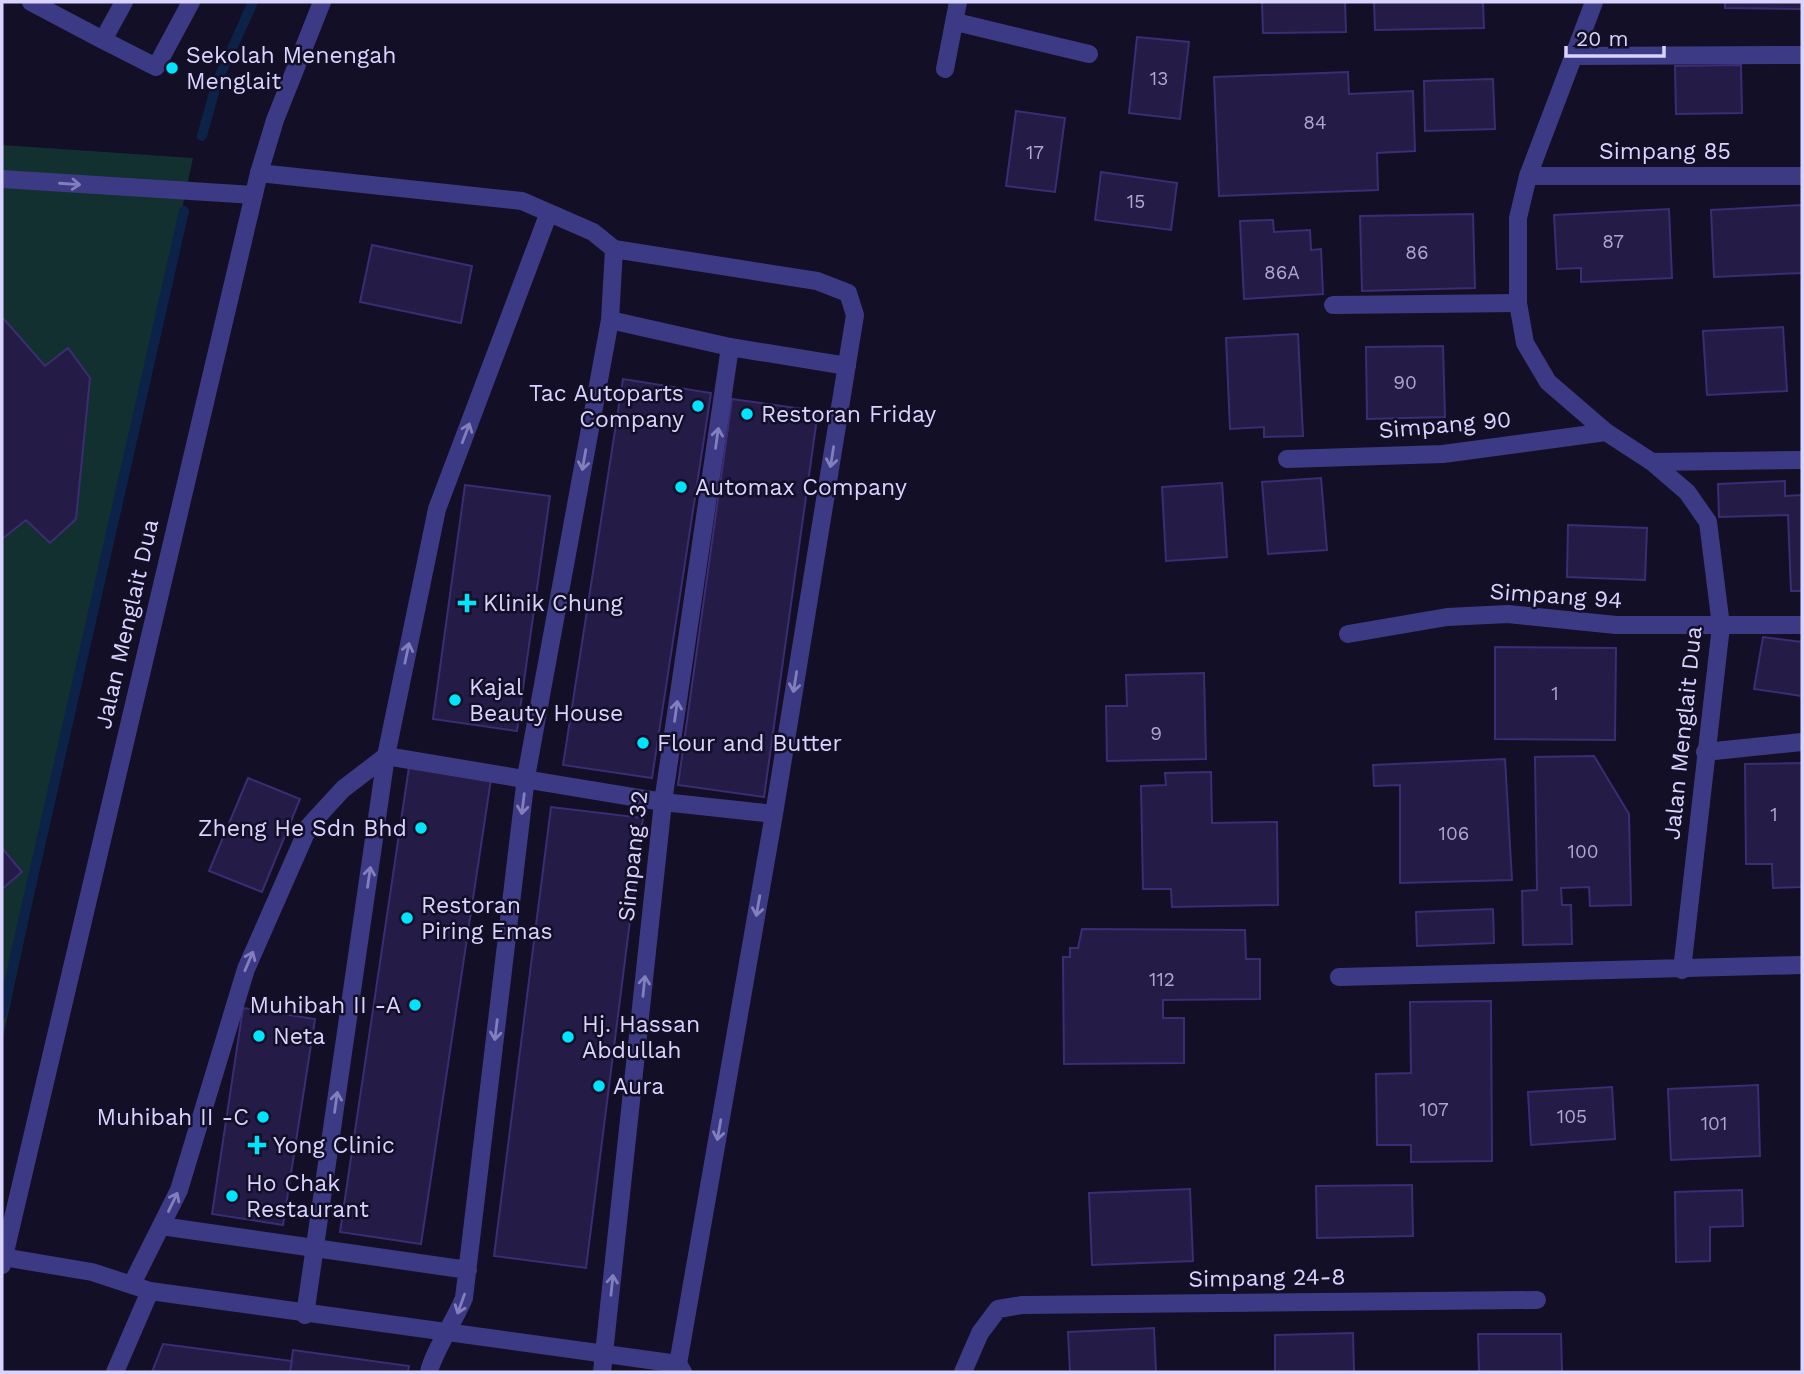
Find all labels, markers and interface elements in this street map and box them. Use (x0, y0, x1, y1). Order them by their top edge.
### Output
scale bar (1566, 14, 1664, 58)
text: 20 m (1576, 26, 1628, 51)
place label: Sekolah Menengah Menglait (186, 42, 397, 95)
marker: Sekolah Menengah Menglait (164, 60, 180, 76)
house number: 13 (1150, 67, 1168, 90)
house number: 84 (1303, 111, 1327, 134)
street label: Simpang 85 (1599, 138, 1731, 165)
house number: 17 (1026, 141, 1044, 164)
one-way arrow (58, 177, 81, 190)
house number: 15 (1127, 190, 1145, 213)
house number: 87 (1602, 230, 1624, 253)
house number: 86 (1405, 241, 1429, 264)
house number: 86A (1264, 261, 1300, 284)
house number: 90 (1393, 371, 1417, 394)
place label: Tac Autoparts Company (529, 380, 684, 433)
marker: Tac Autoparts Company (690, 398, 706, 414)
place label: Restoran Friday (761, 401, 936, 428)
marker: Restoran Friday (739, 406, 755, 422)
street label: Simpang 90 (1378, 406, 1512, 444)
one-way arrow (460, 423, 473, 445)
one-way arrow (710, 427, 723, 450)
one-way arrow (825, 445, 838, 468)
one-way arrow (577, 448, 590, 471)
place label: Automax Company (695, 474, 907, 501)
marker: Automax Company (673, 479, 689, 495)
street label: Jalan Menglait Dua (90, 517, 164, 731)
street label: Simpang 94 (1489, 578, 1623, 614)
place label: Klinik Chung (483, 590, 623, 617)
marker: Klinik Chung (457, 593, 477, 613)
street label: Jalan Menglait Dua (1658, 625, 1708, 841)
one-way arrow (401, 642, 415, 665)
one-way arrow (788, 670, 801, 693)
place label: Kajal Beauty House (469, 674, 623, 727)
house number: 1 (1551, 682, 1559, 705)
marker: Kajal Beauty House (447, 692, 463, 708)
one-way arrow (670, 701, 683, 723)
house number: 9 (1150, 722, 1162, 745)
place label: Flour and Butter (657, 730, 842, 757)
marker: Flour and Butter (635, 735, 651, 751)
street label: Simpang 32 (613, 789, 653, 923)
one-way arrow (516, 792, 529, 815)
house number: 1 (1770, 803, 1778, 826)
place label: Zheng He Sdn Bhd (198, 815, 407, 842)
marker: Zheng He Sdn Bhd (413, 820, 429, 836)
house number: 106 (1439, 822, 1469, 845)
house number: 100 (1567, 840, 1599, 863)
one-way arrow (362, 866, 375, 889)
place label: Restoran Piring Emas (421, 892, 553, 945)
one-way arrow (751, 894, 764, 917)
marker: Restoran Piring Emas (399, 910, 415, 926)
one-way arrow (244, 951, 257, 973)
house number: 112 (1149, 968, 1175, 991)
one-way arrow (637, 975, 650, 998)
place label: Muhibah II -A (250, 992, 401, 1019)
marker: Muhibah II -A (407, 997, 423, 1013)
place label: Hj. Hassan Abdullah (582, 1011, 700, 1064)
one-way arrow (490, 1018, 503, 1041)
place label: Neta (273, 1023, 325, 1050)
marker: Neta (251, 1028, 267, 1044)
marker: Hj. Hassan Abdullah (560, 1029, 576, 1045)
place label: Aura (613, 1073, 664, 1100)
marker: Aura (591, 1078, 607, 1094)
one-way arrow (330, 1091, 343, 1114)
house number: 107 (1419, 1098, 1449, 1121)
place label: Muhibah II -C (97, 1104, 249, 1131)
house number: 105 (1557, 1105, 1587, 1128)
marker: Muhibah II -C (255, 1109, 271, 1125)
house number: 101 (1701, 1112, 1727, 1135)
one-way arrow (712, 1118, 725, 1141)
place label: Yong Clinic (273, 1132, 395, 1159)
marker: Yong Clinic (247, 1135, 267, 1155)
place label: Ho Chak Restaurant (246, 1170, 369, 1223)
marker: Ho Chak Restaurant (224, 1188, 240, 1204)
one-way arrow (167, 1192, 181, 1213)
street label: Simpang 24-8 (1188, 1263, 1346, 1293)
one-way arrow (605, 1274, 618, 1297)
one-way arrow (453, 1293, 466, 1315)

